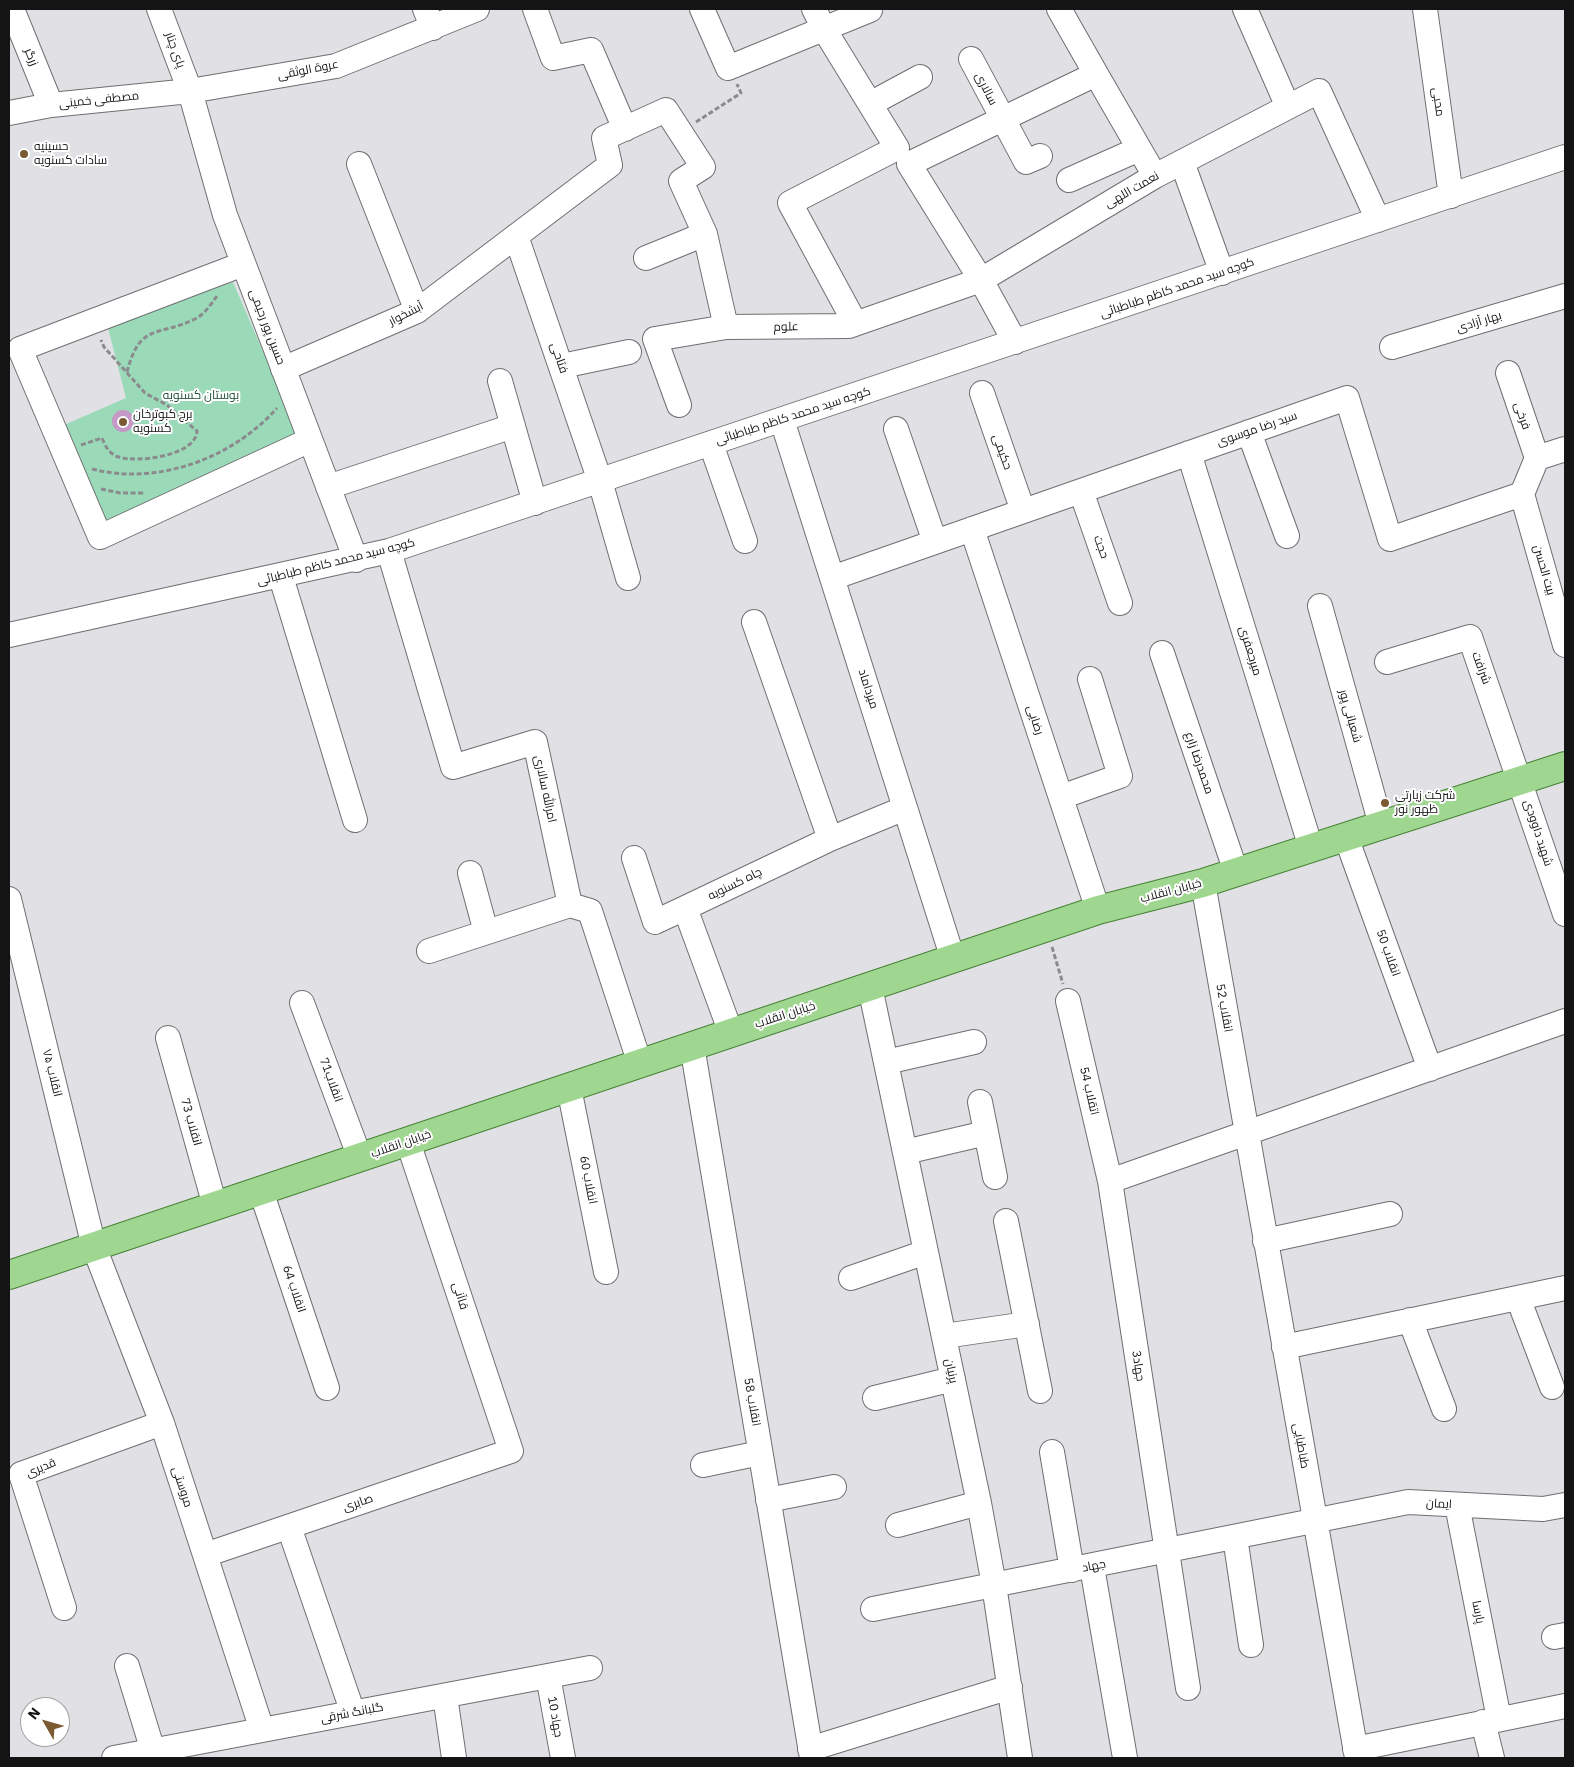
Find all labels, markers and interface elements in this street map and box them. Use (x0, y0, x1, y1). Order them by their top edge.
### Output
street label: پای چنار (162, 30, 188, 70)
street label: زرگر (21, 46, 41, 68)
street label: عروة الوثقی (276, 57, 340, 83)
street label: سالاری (972, 70, 1000, 108)
street label: محبی (1429, 87, 1447, 117)
street label: مصطفی خمینی (58, 89, 140, 111)
place label: حسینیه سادات کسنویه (34, 140, 107, 168)
marker: حسینیه سادات کسنویه (18, 148, 30, 160)
street label: نعمت اللهی (1102, 169, 1162, 211)
street label: کوچه سید محمد کاظم طباطبائی (1098, 255, 1256, 321)
street label: حسین پور رحیمی (246, 287, 288, 367)
street label: آبشخوار (386, 299, 426, 329)
street label: بهار آزادی (1455, 308, 1503, 336)
street label: علوم (773, 320, 799, 334)
street label: فتاحی (547, 341, 571, 375)
street label: کوچه سید محمد کاظم طباطبائی (714, 384, 872, 448)
park label: بوستان کسنویه (163, 389, 239, 403)
street label: فرخی (1511, 400, 1533, 432)
place label: برج کبوترخان کسنویه (133, 408, 193, 436)
street label: سید رضا موسوی (1215, 408, 1299, 450)
marker: برج کبوترخان کسنویه (117, 416, 129, 428)
street label: حکیمی (989, 432, 1015, 472)
street label: حجت (1090, 533, 1112, 561)
street label: کوچه سید محمد کاظم طباطبائی (256, 535, 416, 589)
street label: بیت الحسن (1530, 543, 1558, 597)
street label: میرجعفری (1236, 624, 1264, 678)
street label: شرافت (1468, 650, 1494, 686)
street label: میرداماد (855, 667, 881, 711)
street label: شعبانی پور (1336, 688, 1364, 744)
street label: رضایی (1023, 703, 1047, 737)
street label: محمدرضا زارع (1182, 730, 1216, 796)
street label: امرالله سالاری (531, 754, 559, 824)
place label: شرکت زیارتی ظهور نور (1395, 789, 1455, 817)
marker: شرکت زیارتی ظهور نور (1379, 797, 1391, 809)
street label: شهید داوودی (1520, 798, 1556, 868)
street label: چاه کسنویه (706, 865, 764, 903)
street label: خیابان انقلاب (1139, 876, 1203, 906)
street label: انقلاب 50 (1373, 928, 1403, 978)
street label: انقلاب 52 (1213, 983, 1235, 1033)
street label: خیابان انقلاب (753, 998, 817, 1032)
street label: انقلاب ۷۵ (39, 1048, 65, 1098)
street label: انقلاب71 (316, 1056, 346, 1104)
street label: اتقلاب 54 (1076, 1066, 1102, 1116)
street label: انقلاب 73 (177, 1097, 205, 1147)
street label: خیابان انقلاب (369, 1127, 433, 1161)
street label: انقلاب 60 (576, 1155, 600, 1205)
street label: انقلاب 64 (279, 1264, 309, 1314)
street label: قاآنی (449, 1281, 471, 1311)
street label: جهاد3 (1128, 1350, 1148, 1382)
street label: پرنیان (941, 1357, 961, 1385)
street label: انقلاب 58 (741, 1377, 763, 1427)
street label: طباطبایی (1290, 1422, 1312, 1470)
street label: قدیری (24, 1455, 58, 1481)
street label: مروستی (169, 1465, 195, 1509)
street label: صابری (341, 1491, 375, 1515)
street label: ایمان (1426, 1496, 1452, 1512)
street label: جهاد (1081, 1557, 1107, 1575)
street label: پارسا (1469, 1599, 1487, 1625)
street label: جهاد 10 (544, 1695, 566, 1739)
north arrow (20, 1697, 70, 1747)
street label: گلبانگ شرقی (319, 1700, 385, 1726)
text: N (24, 1704, 44, 1723)

